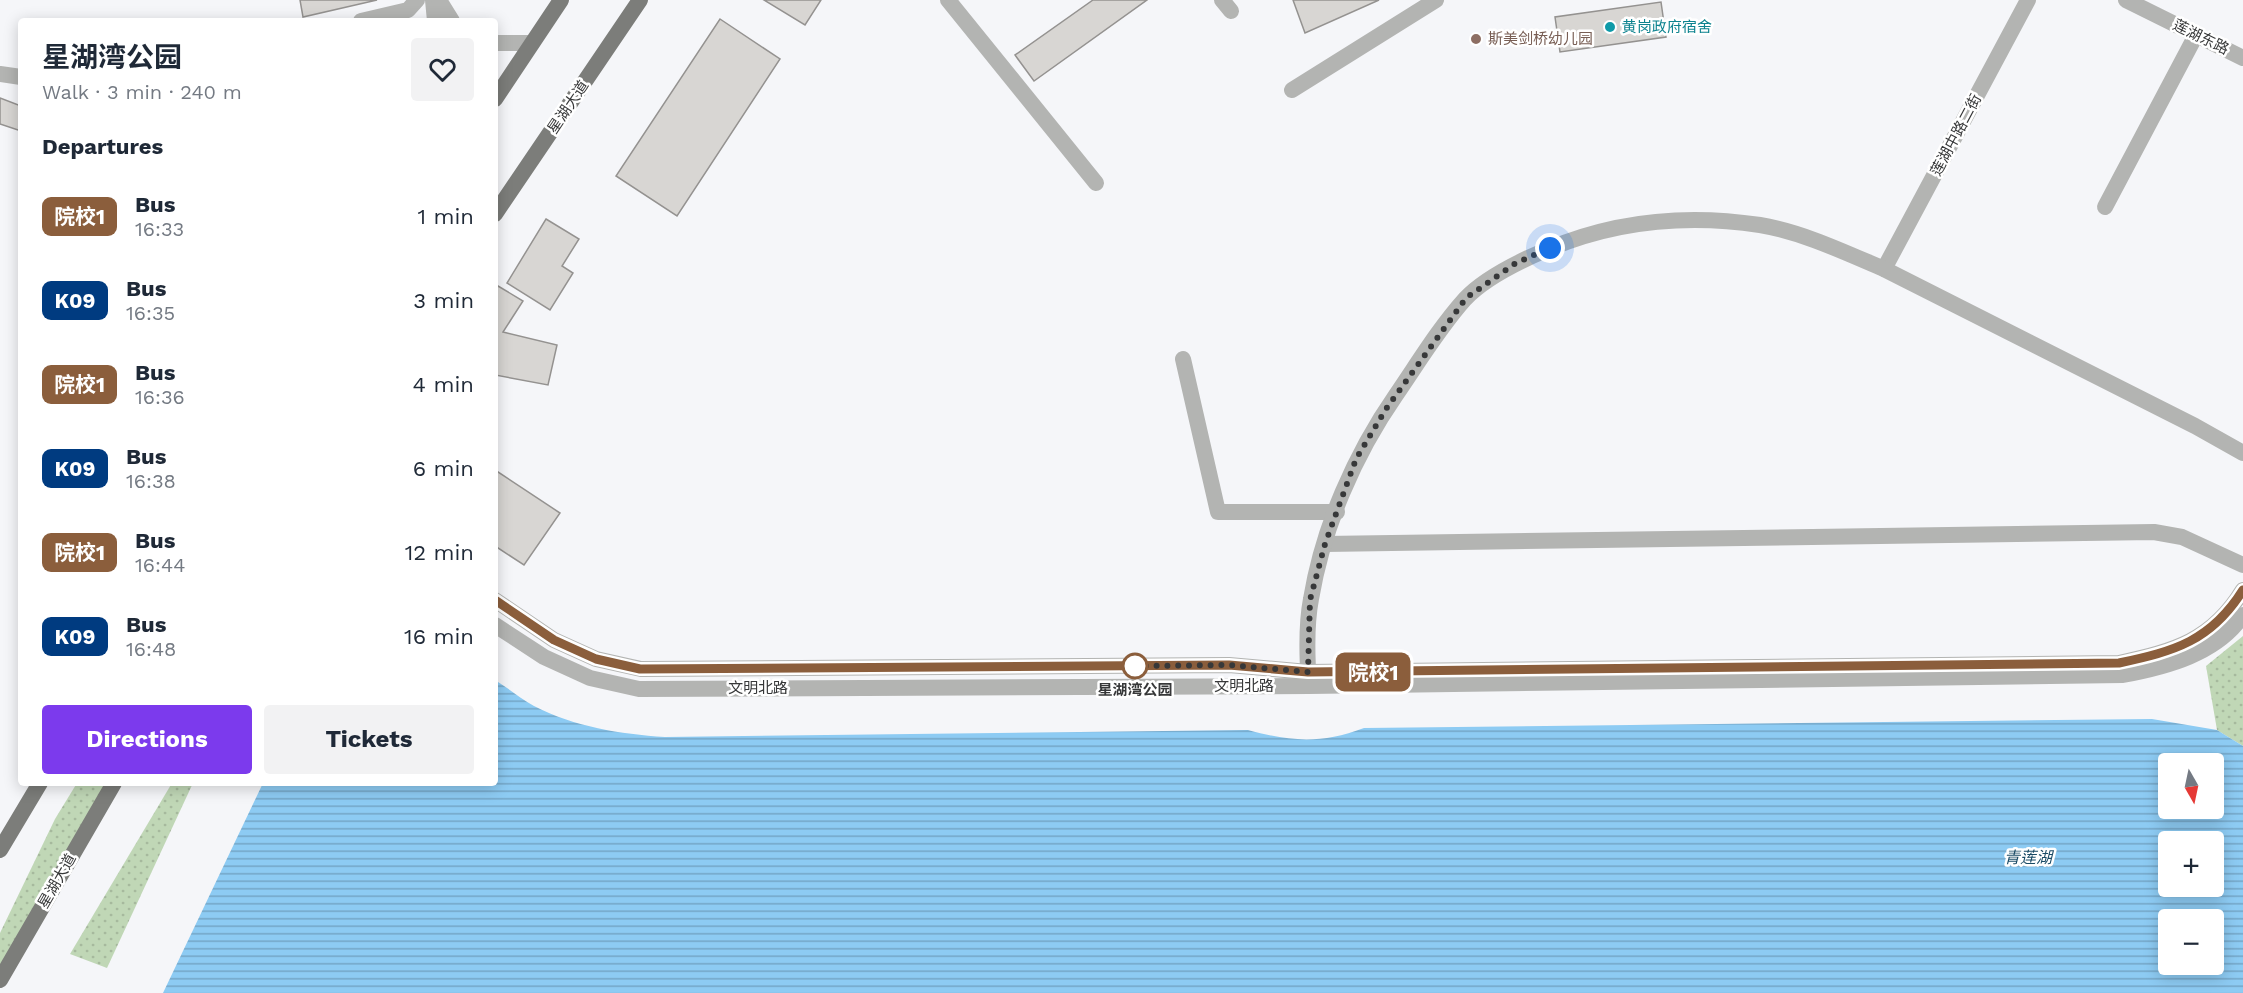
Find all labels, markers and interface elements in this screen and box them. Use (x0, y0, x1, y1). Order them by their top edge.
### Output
street label: 莲湖东路 (2170, 16, 2232, 58)
place label: 黄岗政府宿舍 (1622, 18, 1712, 36)
marker: 黄岗政府宿舍 (1603, 20, 1617, 34)
place label: 斯美剑桥幼儿园 (1488, 30, 1593, 48)
marker: 斯美剑桥幼儿园 (1469, 32, 1483, 46)
button: heart (411, 38, 474, 101)
text: 星湖湾公园 (42, 41, 182, 74)
street label: 星湖大道 (544, 77, 592, 137)
text: Walk · 3 min · 240 m (42, 80, 242, 104)
street label: 莲湖中路二街 (1927, 91, 1985, 179)
text: Departures (42, 134, 163, 159)
text: Bus (135, 192, 175, 217)
text: 院校1 (54, 204, 105, 229)
text: 1 min (417, 204, 474, 229)
text: 16:33 (135, 217, 184, 241)
your location (1535, 233, 1565, 263)
text: Bus (126, 276, 166, 301)
text: K09 (54, 288, 96, 313)
text: 3 min (413, 288, 474, 313)
text: 16:35 (126, 301, 175, 325)
text: Bus (135, 360, 175, 385)
text: 院校1 (54, 372, 105, 397)
text: 4 min (413, 372, 474, 397)
text: 16:36 (135, 385, 185, 409)
text: Bus (126, 444, 166, 469)
text: K09 (54, 456, 96, 481)
text: 6 min (413, 456, 474, 481)
text: 16:38 (126, 469, 176, 493)
text: Bus (135, 528, 175, 553)
text: 院校1 (54, 540, 105, 565)
text: 12 min (405, 540, 474, 565)
text: 16:44 (135, 553, 185, 577)
text: Bus (126, 612, 166, 637)
text: K09 (54, 624, 96, 649)
text: 16 min (404, 624, 474, 649)
text: 16:48 (126, 637, 176, 661)
line badge: 院校1 (1338, 652, 1408, 692)
marker: 星湖湾公园 (1122, 653, 1148, 679)
text: 院校1 (1347, 660, 1399, 685)
street label: 文明北路 (1214, 677, 1274, 695)
street label: 文明北路 (728, 679, 788, 697)
place label: 星湖湾公园 (1097, 681, 1173, 699)
button: Directions (42, 705, 252, 774)
button: Tickets (264, 705, 474, 774)
north arrow (2158, 753, 2224, 819)
map controls (2158, 753, 2224, 975)
button: + (2158, 831, 2224, 897)
water label: 青莲湖 (2004, 848, 2055, 867)
street label: 星湖大道 (34, 851, 80, 911)
button: − (2158, 909, 2224, 975)

